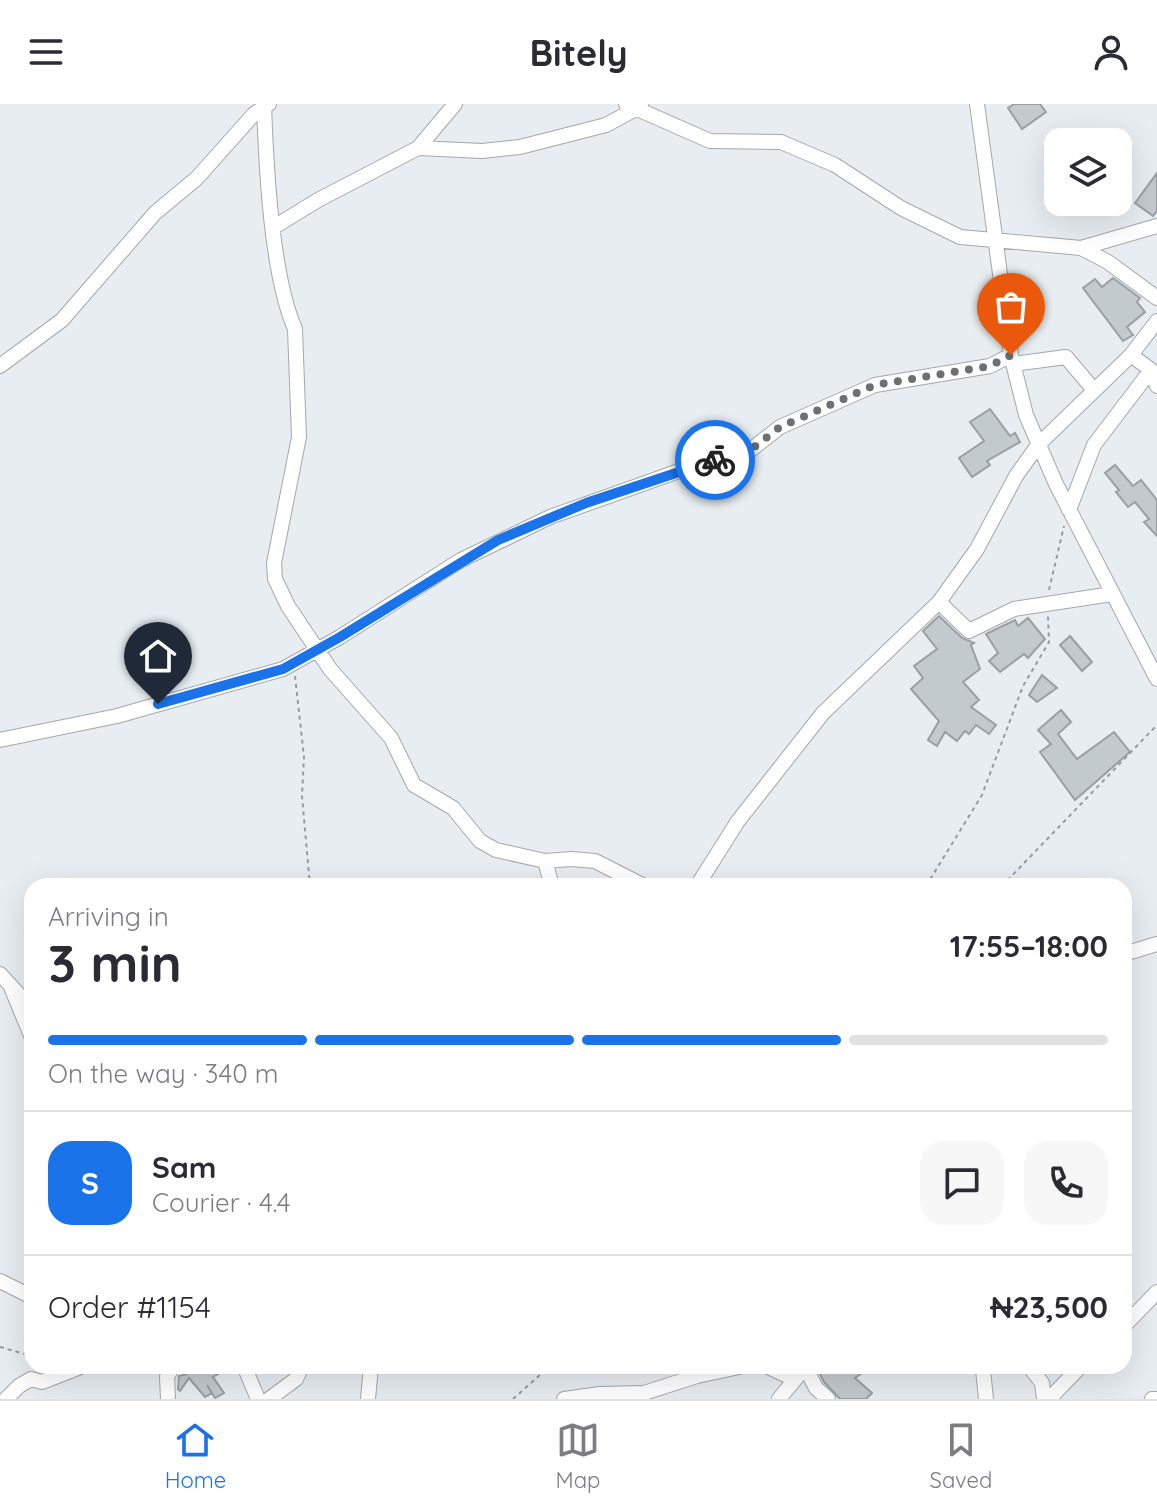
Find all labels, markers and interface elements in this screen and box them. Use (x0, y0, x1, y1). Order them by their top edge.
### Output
icon: menu (24, 30, 68, 74)
text: Bitely (529, 30, 628, 75)
icon: person (1089, 30, 1133, 74)
map controls (1044, 128, 1132, 216)
button: layers (1044, 128, 1132, 216)
pin (977, 273, 1045, 355)
icon: bag (989, 285, 1033, 329)
courier (675, 420, 755, 500)
icon: bike (693, 438, 737, 482)
pin (124, 622, 192, 704)
icon: home (136, 634, 180, 678)
text: Arriving in (48, 900, 169, 933)
text: 17:55–18:00 (950, 927, 1108, 965)
text: 3 min (48, 930, 182, 995)
text: On the way · 340 m (48, 1057, 278, 1090)
button: chat (920, 1141, 1004, 1225)
button: phone (1024, 1141, 1108, 1225)
text: Sam (152, 1148, 216, 1186)
text: S (81, 1164, 99, 1202)
text: Courier · 4.4 (152, 1186, 290, 1219)
text: Order #1154 (48, 1288, 211, 1326)
text: ₦23,500 (990, 1288, 1108, 1326)
tab: Home (165, 1418, 226, 1494)
tab: Map (556, 1418, 600, 1494)
tab: Saved (930, 1418, 992, 1494)

